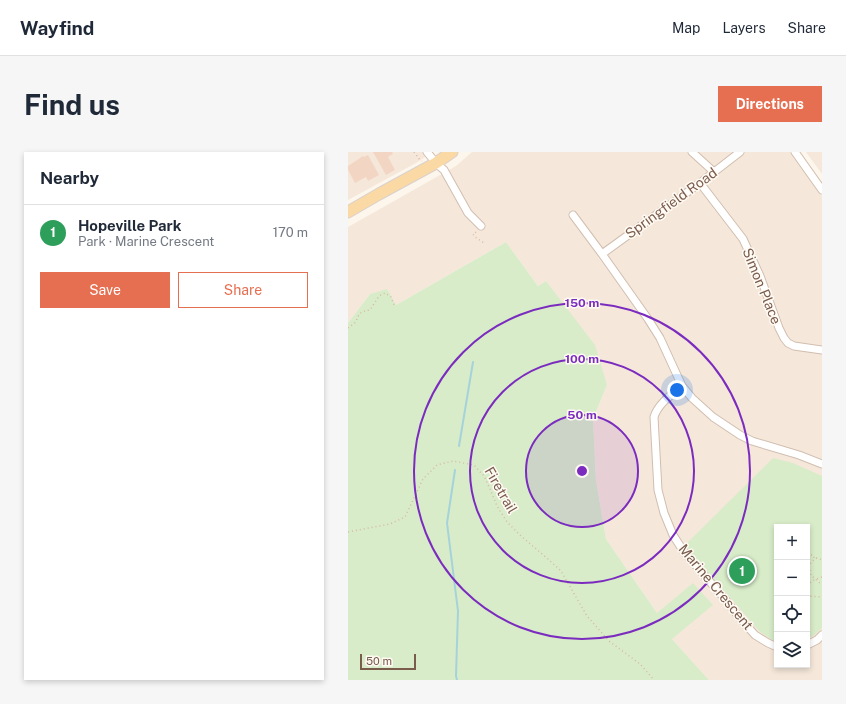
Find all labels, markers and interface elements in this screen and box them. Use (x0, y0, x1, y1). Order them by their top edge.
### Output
text: Wayfind (20, 17, 94, 39)
text: Map (672, 20, 700, 36)
text: Layers (722, 20, 766, 36)
text: Share (788, 20, 826, 36)
button: Directions (718, 86, 822, 122)
text: Find us (24, 88, 120, 121)
street label: Springfield Road (622, 164, 720, 242)
text: Nearby (40, 168, 99, 188)
text: Hopeville Park (78, 217, 181, 234)
text: 1 (50, 225, 56, 240)
text: 170 m (273, 225, 308, 240)
text: Park · Marine Crescent (78, 234, 214, 249)
street label: Simon Place (739, 246, 785, 327)
button: Save (40, 272, 170, 308)
button: Share (178, 272, 308, 308)
text: 150 m (565, 296, 599, 310)
text: 100 m (565, 352, 599, 366)
your location (667, 380, 687, 400)
text: 50 m (567, 408, 597, 422)
street label: Firetrail (481, 464, 521, 516)
centre of rings (575, 464, 589, 478)
map controls (774, 524, 810, 668)
button: + (774, 524, 810, 560)
street label: Marine Crescent (675, 541, 757, 633)
pin: 1 (729, 556, 755, 586)
button: − (774, 560, 810, 596)
button: locate (774, 596, 810, 632)
button: layers (774, 632, 810, 668)
scale bar (360, 652, 416, 671)
text: 50 m (366, 655, 392, 667)

